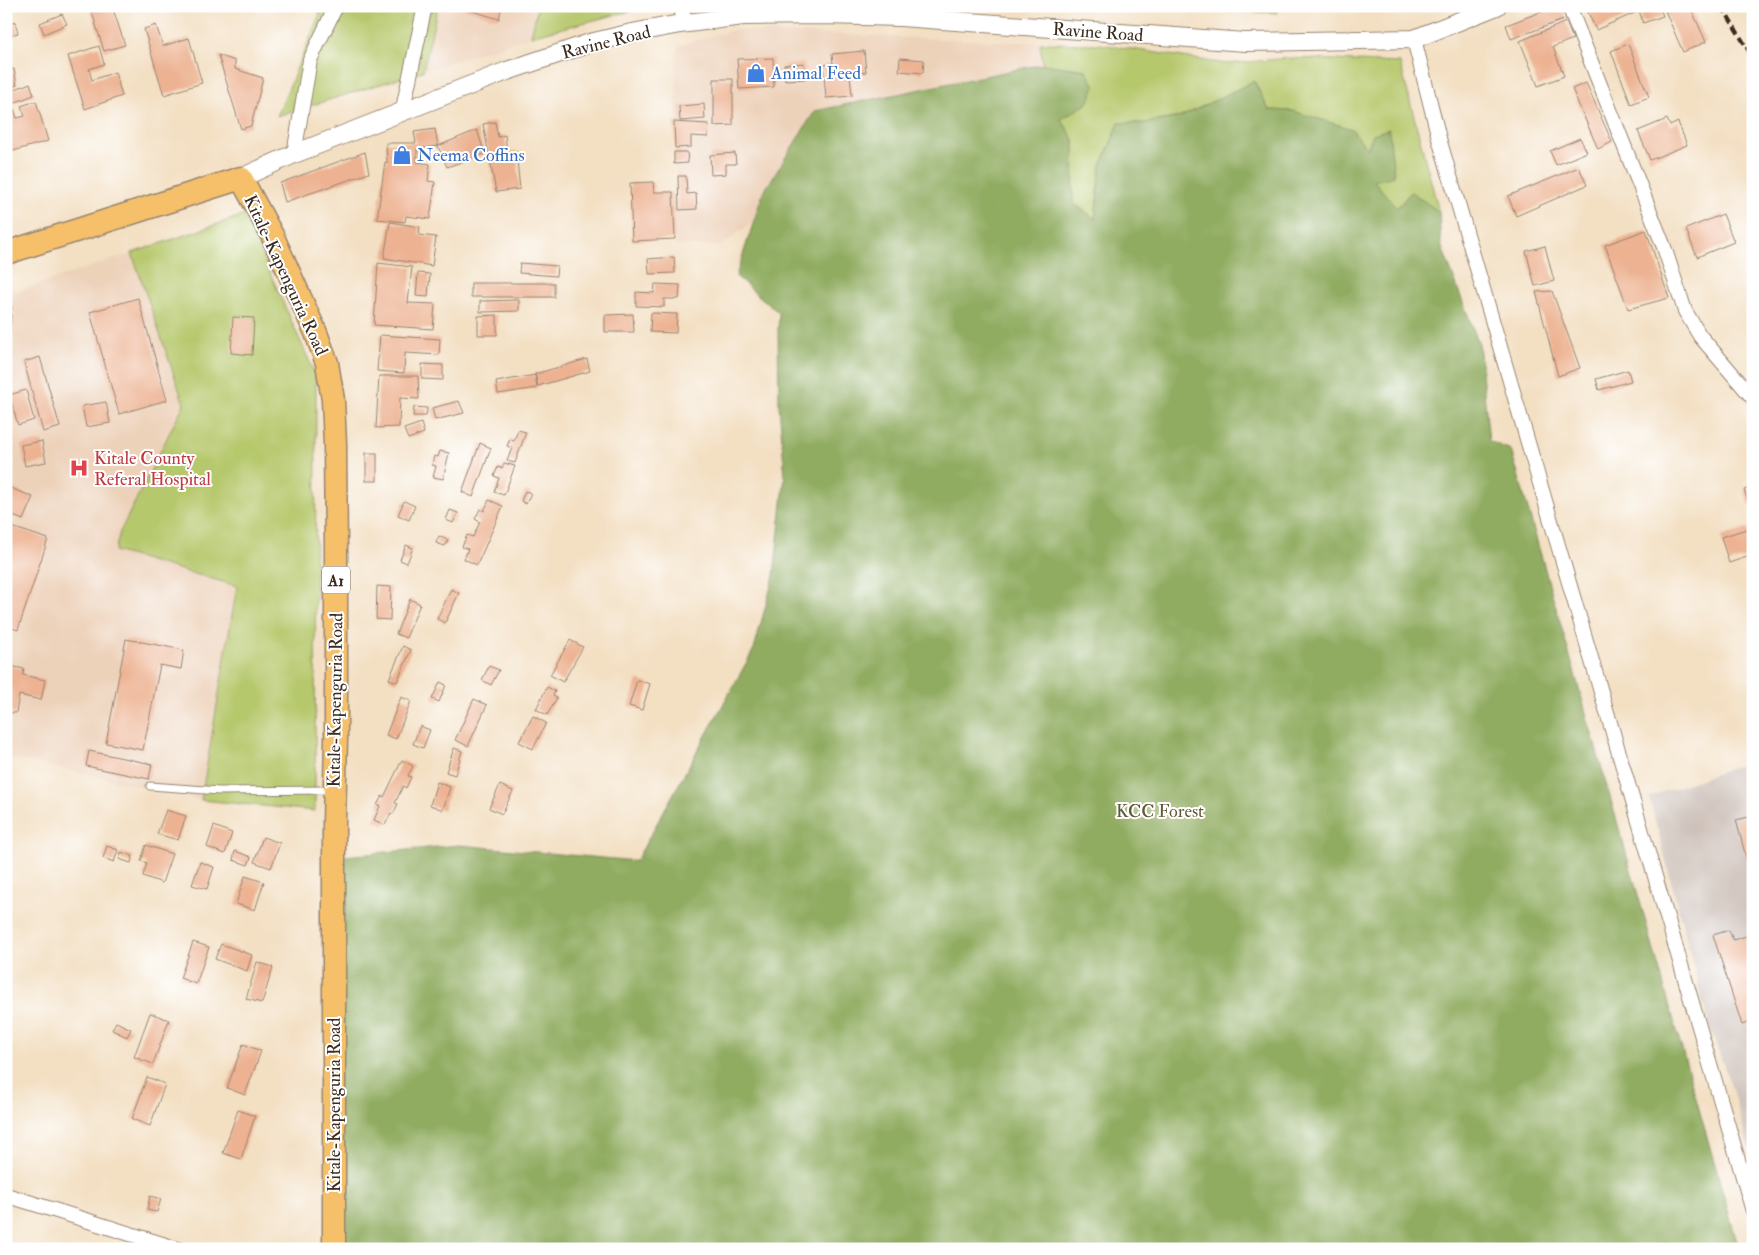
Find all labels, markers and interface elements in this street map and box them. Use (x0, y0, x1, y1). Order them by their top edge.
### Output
street label: Ravine Road (1052, 18, 1144, 47)
street label: Ravine Road (559, 20, 653, 65)
shop icon: Animal Feed (745, 62, 767, 84)
place label: Animal Feed (770, 62, 861, 85)
shop icon: Neema Coffins (391, 144, 413, 166)
place label: Neema Coffins (417, 144, 525, 167)
street label: Kitale-Kapenguria Road (238, 191, 333, 359)
place label: Kitale County Referal Hospital (94, 447, 211, 491)
hospital icon: Kitale County Referal Hospital (68, 457, 90, 479)
road number: A1 (322, 566, 350, 594)
street label: Kitale-Kapenguria Road (322, 612, 349, 788)
park label: KCC Forest (1116, 800, 1204, 823)
street label: Kitale-Kapenguria Road (323, 1018, 346, 1192)

